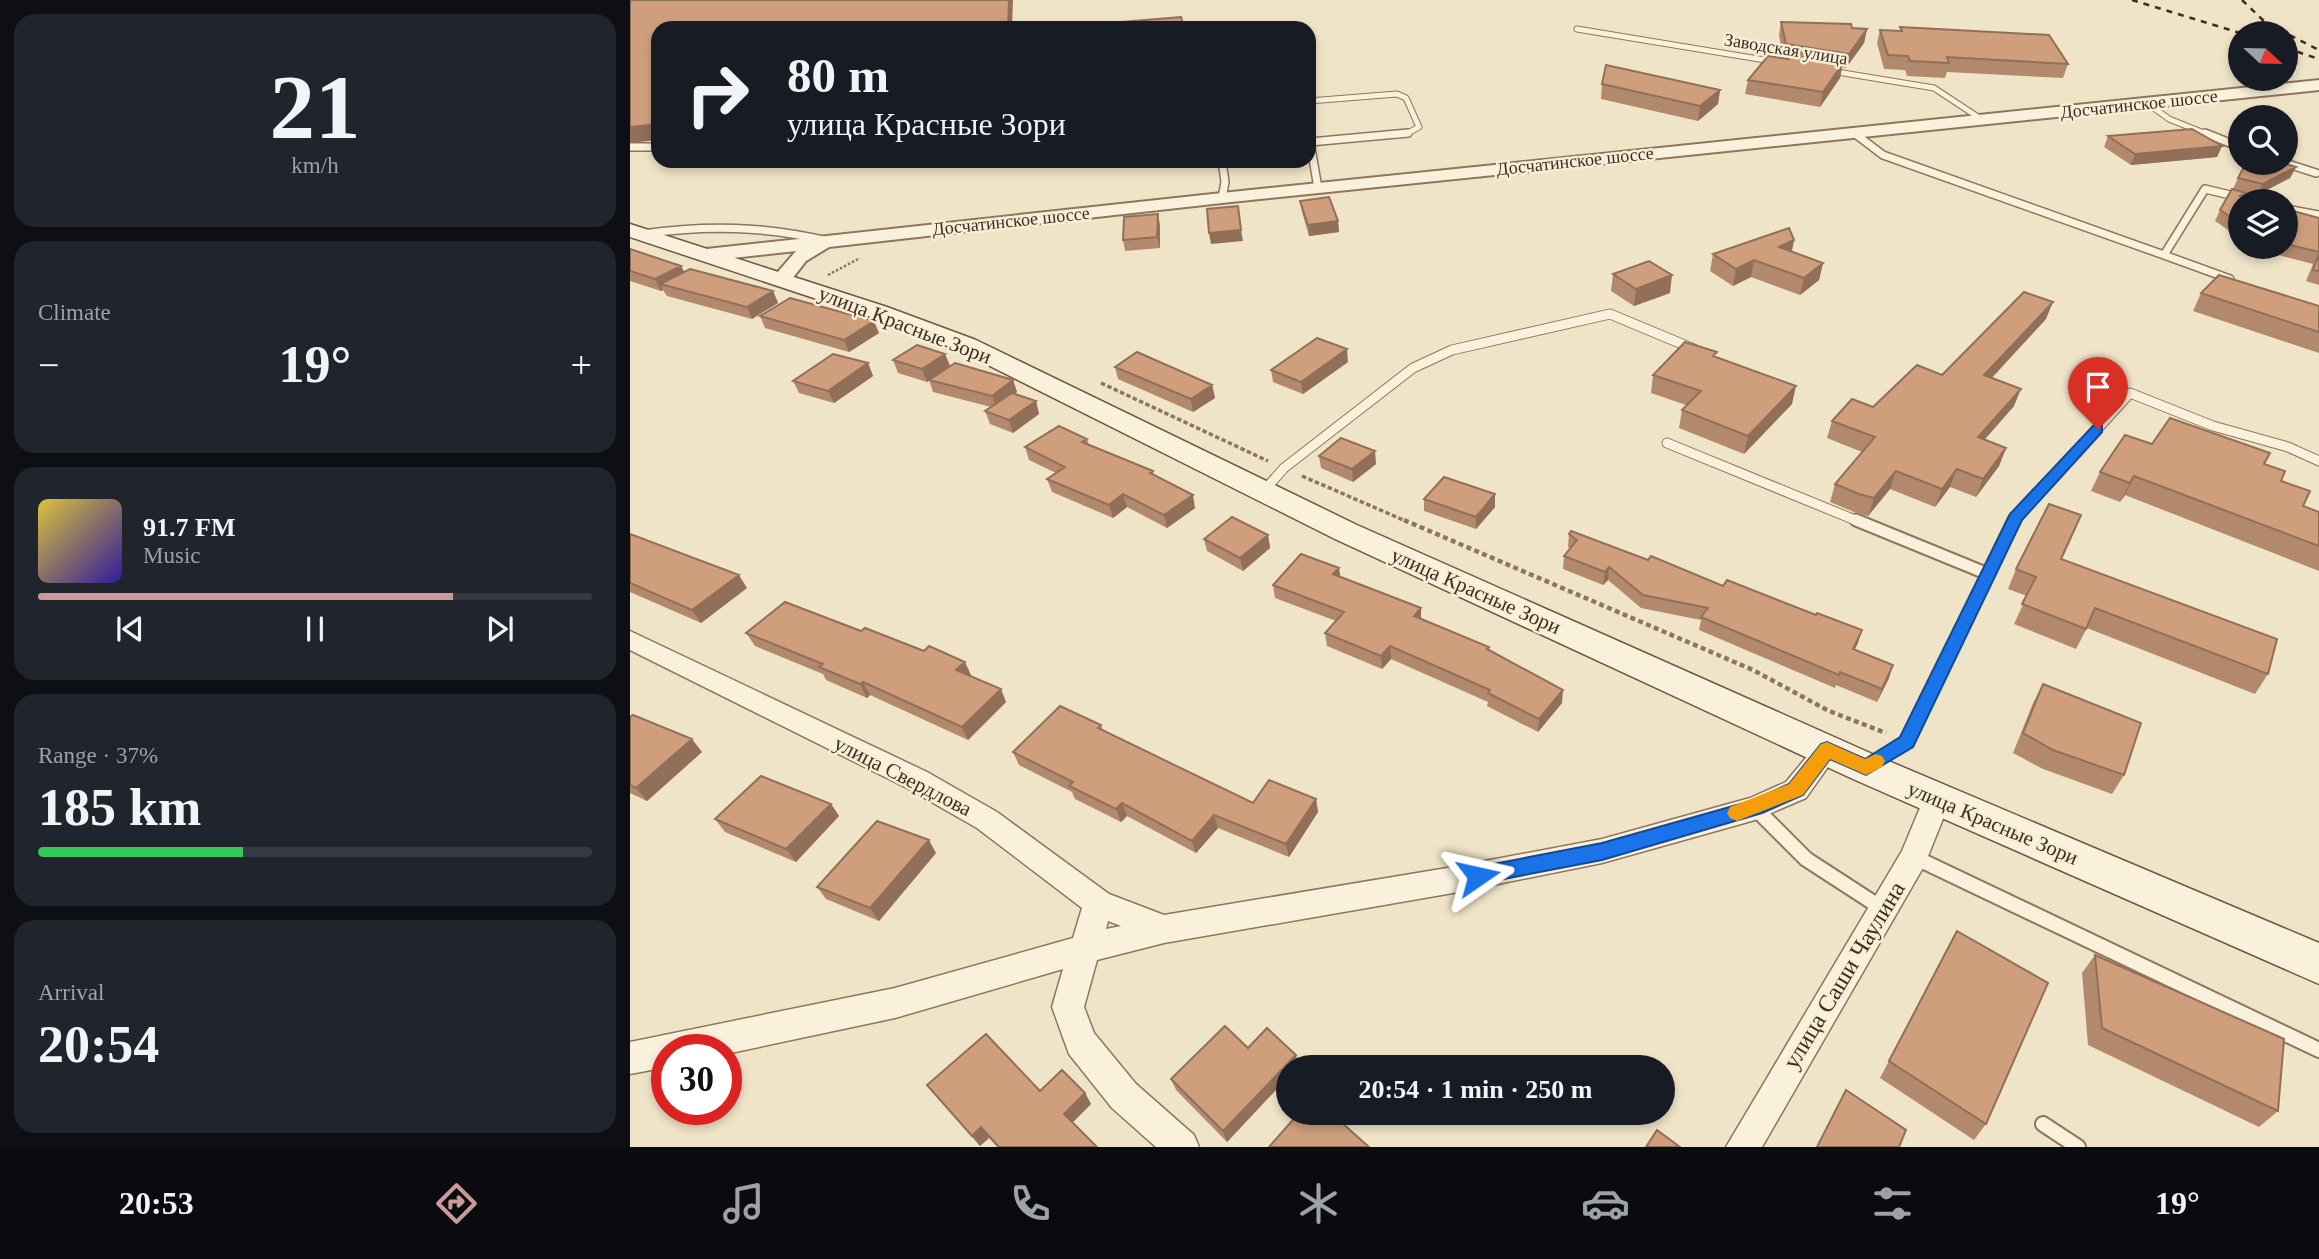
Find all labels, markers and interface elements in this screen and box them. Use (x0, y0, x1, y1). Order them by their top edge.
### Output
north arrow (2228, 21, 2298, 91)
map controls (2228, 21, 2298, 259)
street label: Заводская улица (1723, 29, 1849, 69)
text: 80 m (787, 48, 889, 103)
icon: right (672, 49, 763, 140)
text: 21 (270, 57, 361, 158)
street label: Досчатинское шоссе (2059, 86, 2219, 122)
button: search (2228, 105, 2298, 175)
text: улица Красные Зори (787, 106, 1066, 142)
street label: Досчатинское шоссе (1495, 143, 1655, 179)
text: km/h (291, 153, 339, 178)
button: layers (2228, 189, 2298, 259)
street label: Досчатинское шоссе (931, 203, 1091, 239)
street label: улица Красные Зори (815, 281, 995, 369)
text: Climate (38, 300, 111, 325)
text: 19° (279, 336, 351, 393)
text: − (38, 344, 59, 386)
text: + (571, 344, 592, 386)
pin (2068, 357, 2128, 429)
icon: arrive (2079, 368, 2117, 406)
text: 91.7 FM (143, 513, 235, 542)
text: Music (143, 543, 201, 568)
street label: улица Красные Зори (1388, 543, 1564, 639)
icon: previous (111, 610, 149, 648)
icon: pause (296, 610, 334, 648)
icon: next (481, 610, 519, 648)
street label: улица Свердлова (830, 731, 976, 821)
text: Range · 37% (38, 743, 158, 768)
street label: улица Красные Зори (1904, 776, 2082, 870)
text: 185 km (38, 779, 201, 836)
position arrow (1441, 839, 1515, 913)
street label: улица Саши Чаулина (1778, 876, 1910, 1073)
text: Arrival (38, 980, 104, 1005)
text: 20:54 (38, 1016, 159, 1073)
speed limit sign: 30 (651, 1034, 742, 1125)
text: 20:54 · 1 min · 250 m (1359, 1075, 1593, 1104)
icon: directions (432, 1179, 481, 1228)
icon: music (719, 1179, 768, 1228)
icon: phone (1006, 1179, 1055, 1228)
icon: climate (1294, 1179, 1343, 1228)
icon: car (1581, 1179, 1630, 1228)
icon: filters (1868, 1179, 1917, 1228)
text: 20:53 (119, 1185, 194, 1221)
text: 19° (2155, 1185, 2200, 1221)

